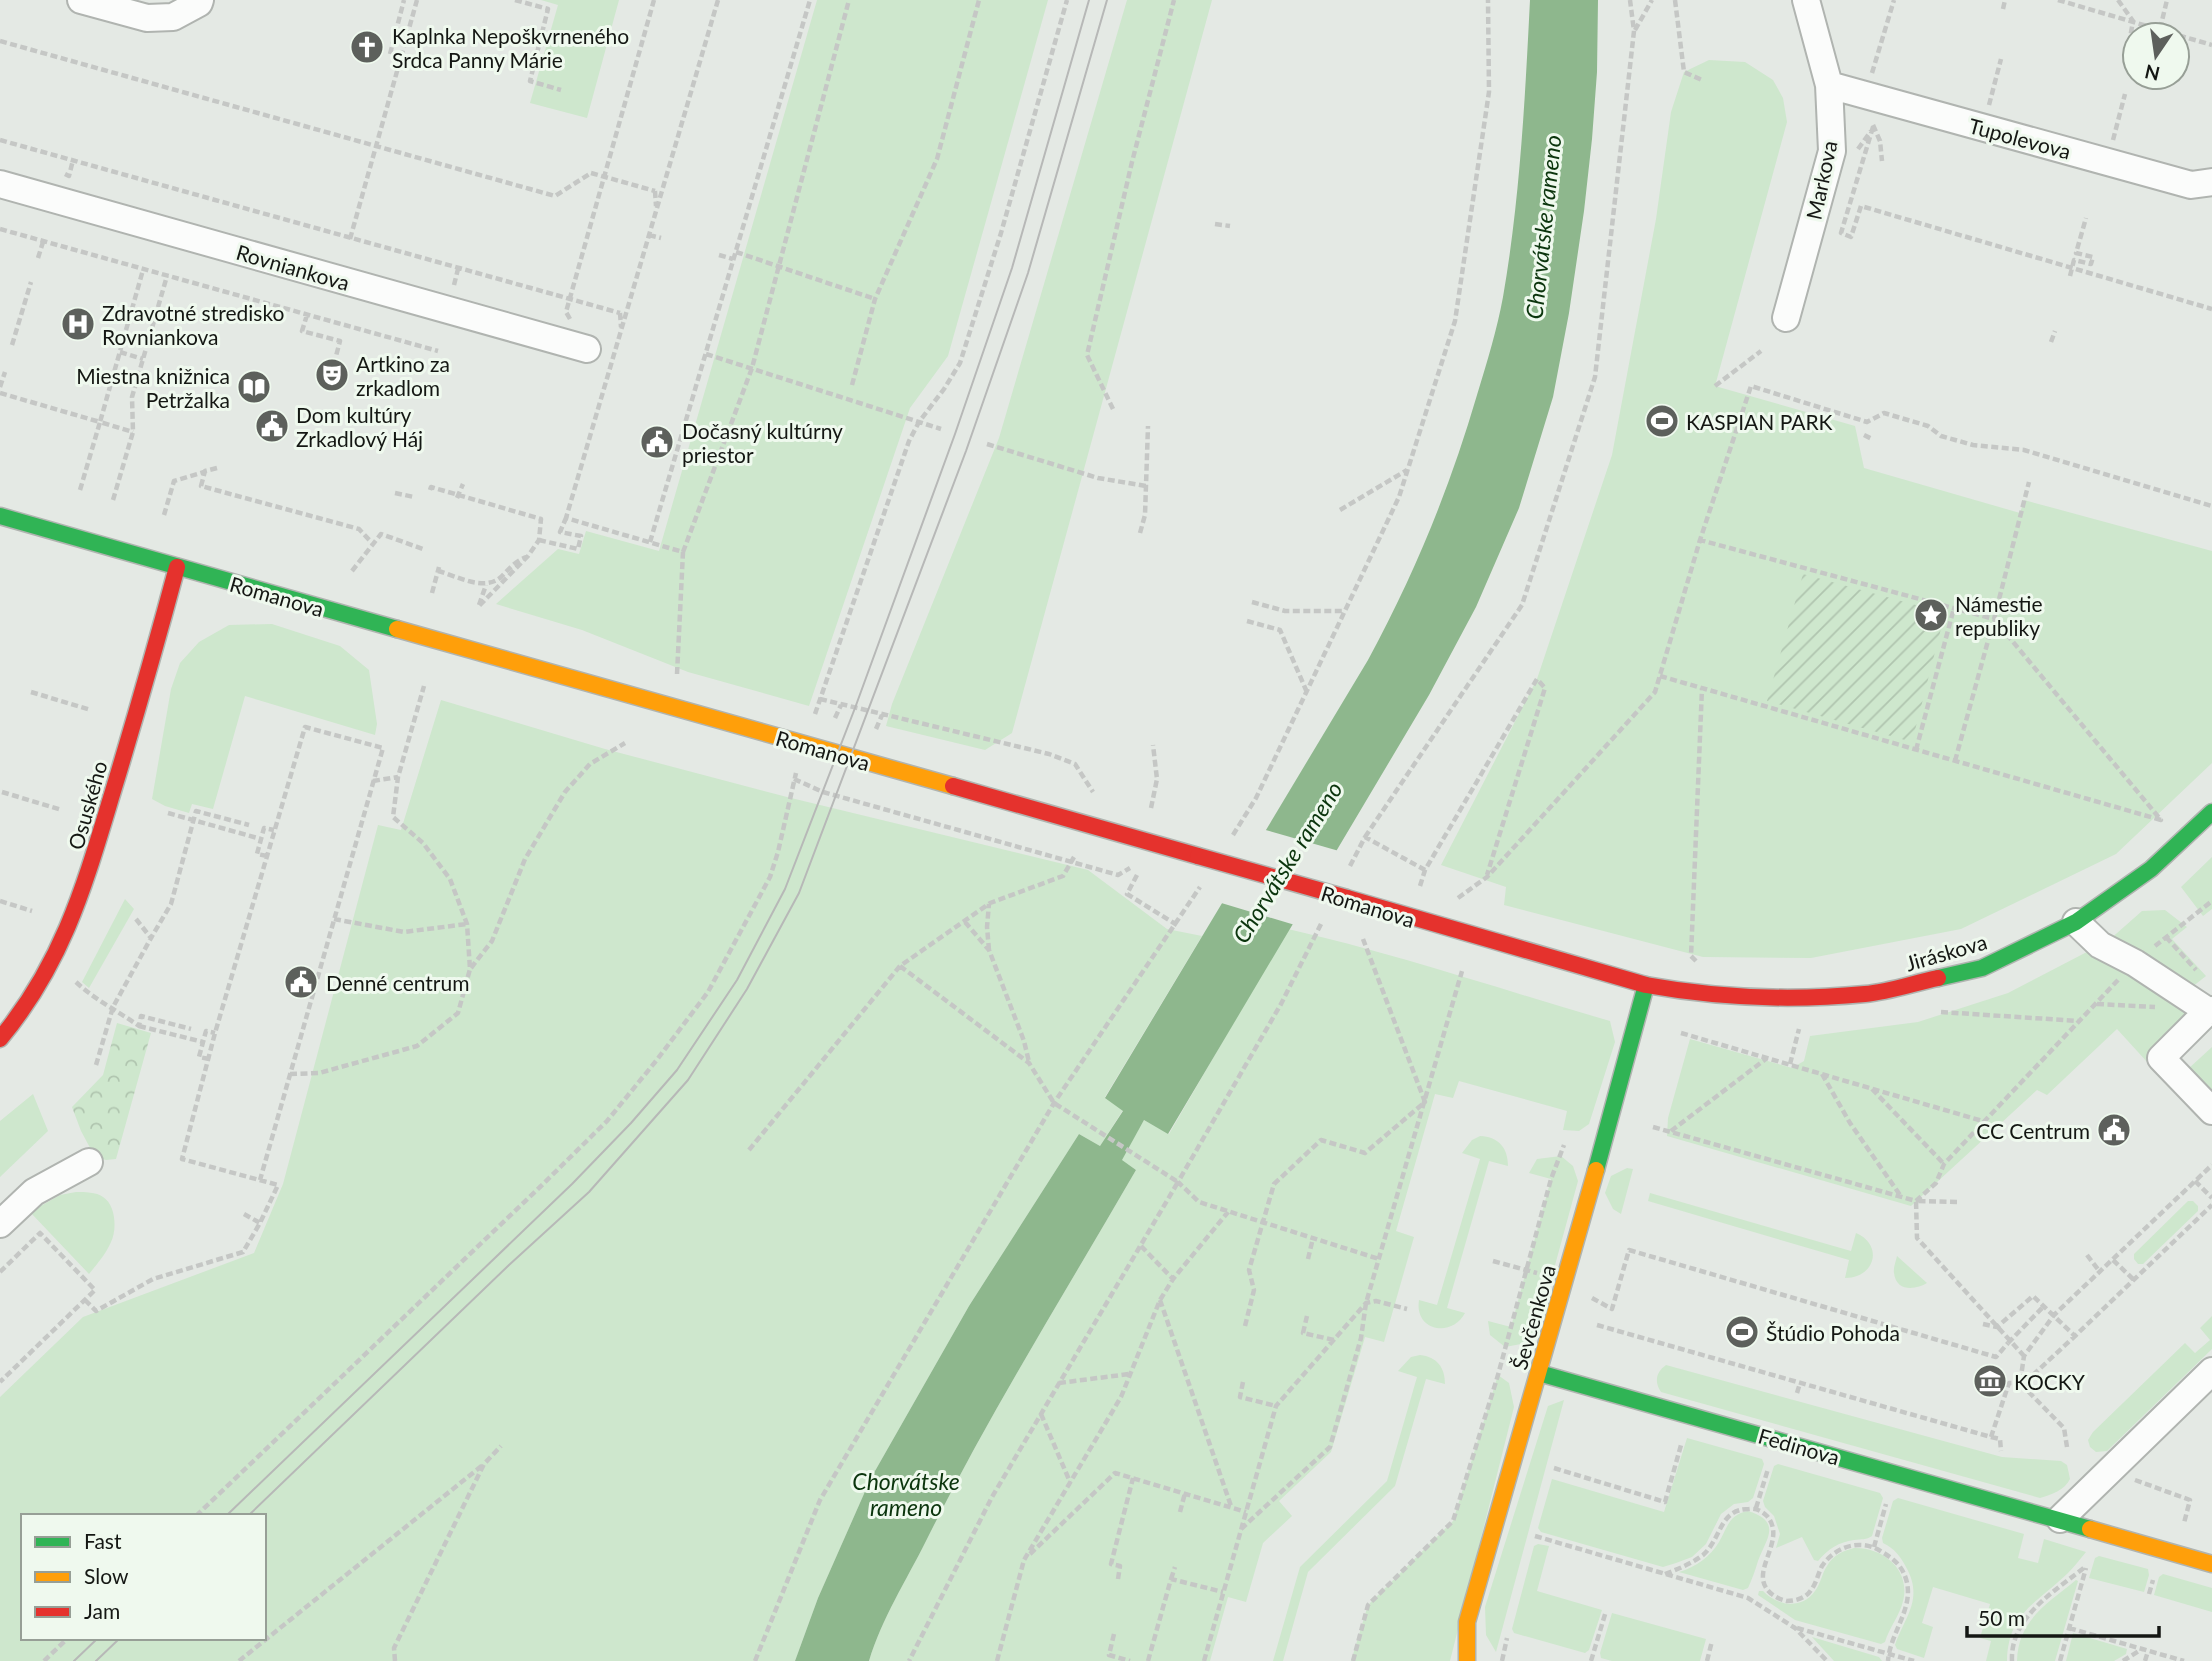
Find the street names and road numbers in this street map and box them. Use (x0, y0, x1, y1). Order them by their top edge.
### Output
street label: Tupolevova (1966, 112, 2074, 164)
street label: Markova (1800, 138, 1842, 222)
street label: Rovniankova (234, 239, 352, 295)
street label: Romanova (227, 571, 327, 621)
street label: Romanova (773, 725, 873, 775)
street label: Osuského (62, 758, 112, 852)
street label: Romanova (1318, 880, 1418, 932)
street label: Jiráskova (1902, 928, 1990, 976)
street label: Ševčenkova (1506, 1262, 1560, 1372)
street label: Fedinova (1756, 1423, 1842, 1469)

